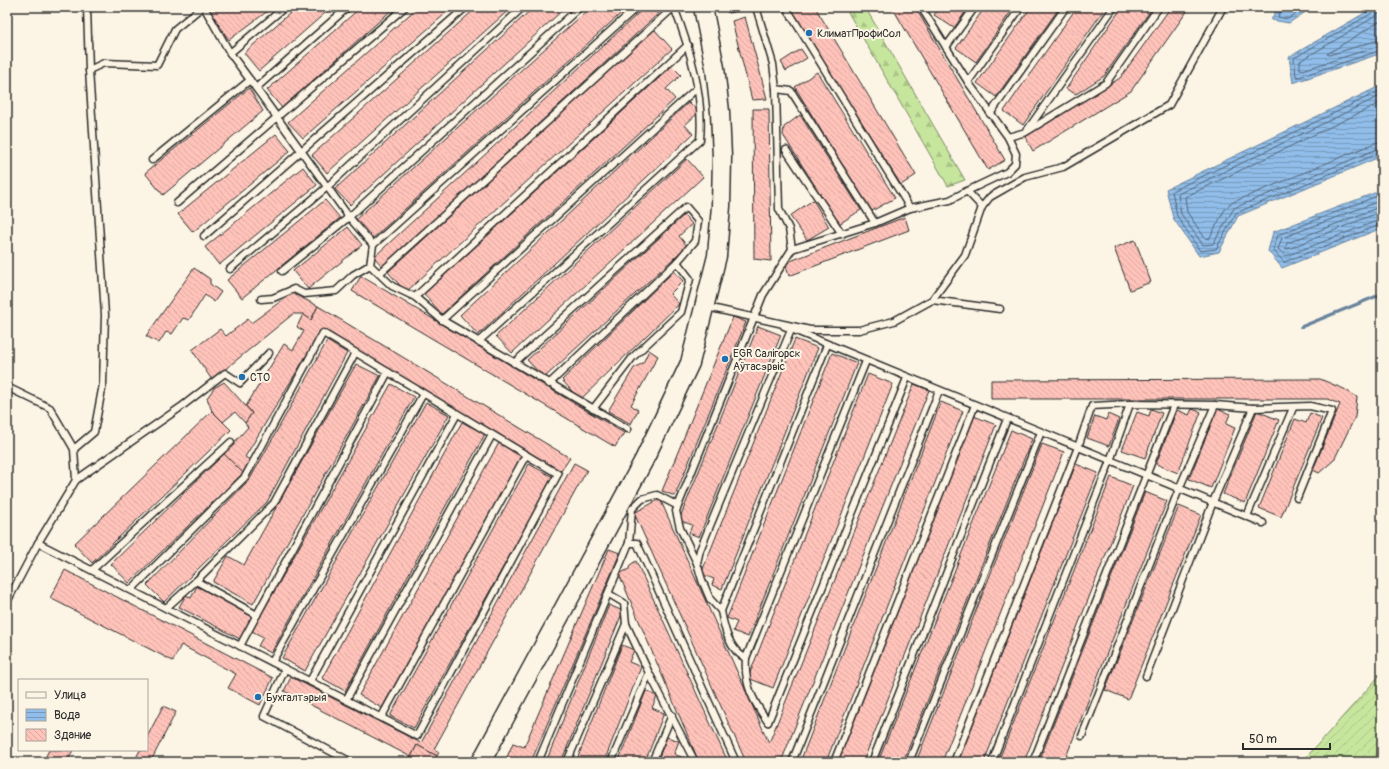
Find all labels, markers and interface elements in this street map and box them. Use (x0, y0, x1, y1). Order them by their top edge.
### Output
place label: КлиматПрофиСол (817, 27, 901, 40)
marker: КлиматПрофиСол (804, 28, 814, 38)
place label: EGR Салігорск Аўтасэрвіс (733, 347, 801, 373)
marker: EGR Салігорск Аўтасэрвіс (720, 354, 730, 364)
place label: СТО (250, 371, 270, 384)
marker: СТО (237, 372, 247, 382)
legend (18, 679, 148, 751)
text: Улица (54, 688, 86, 703)
place label: Бухгалтэрыя (266, 691, 326, 704)
marker: Бухгалтэрыя (253, 692, 263, 702)
text: Вода (54, 708, 80, 723)
scale bar (1243, 725, 1330, 751)
text: Здание (54, 728, 91, 743)
text: 50 m (1249, 732, 1277, 747)

